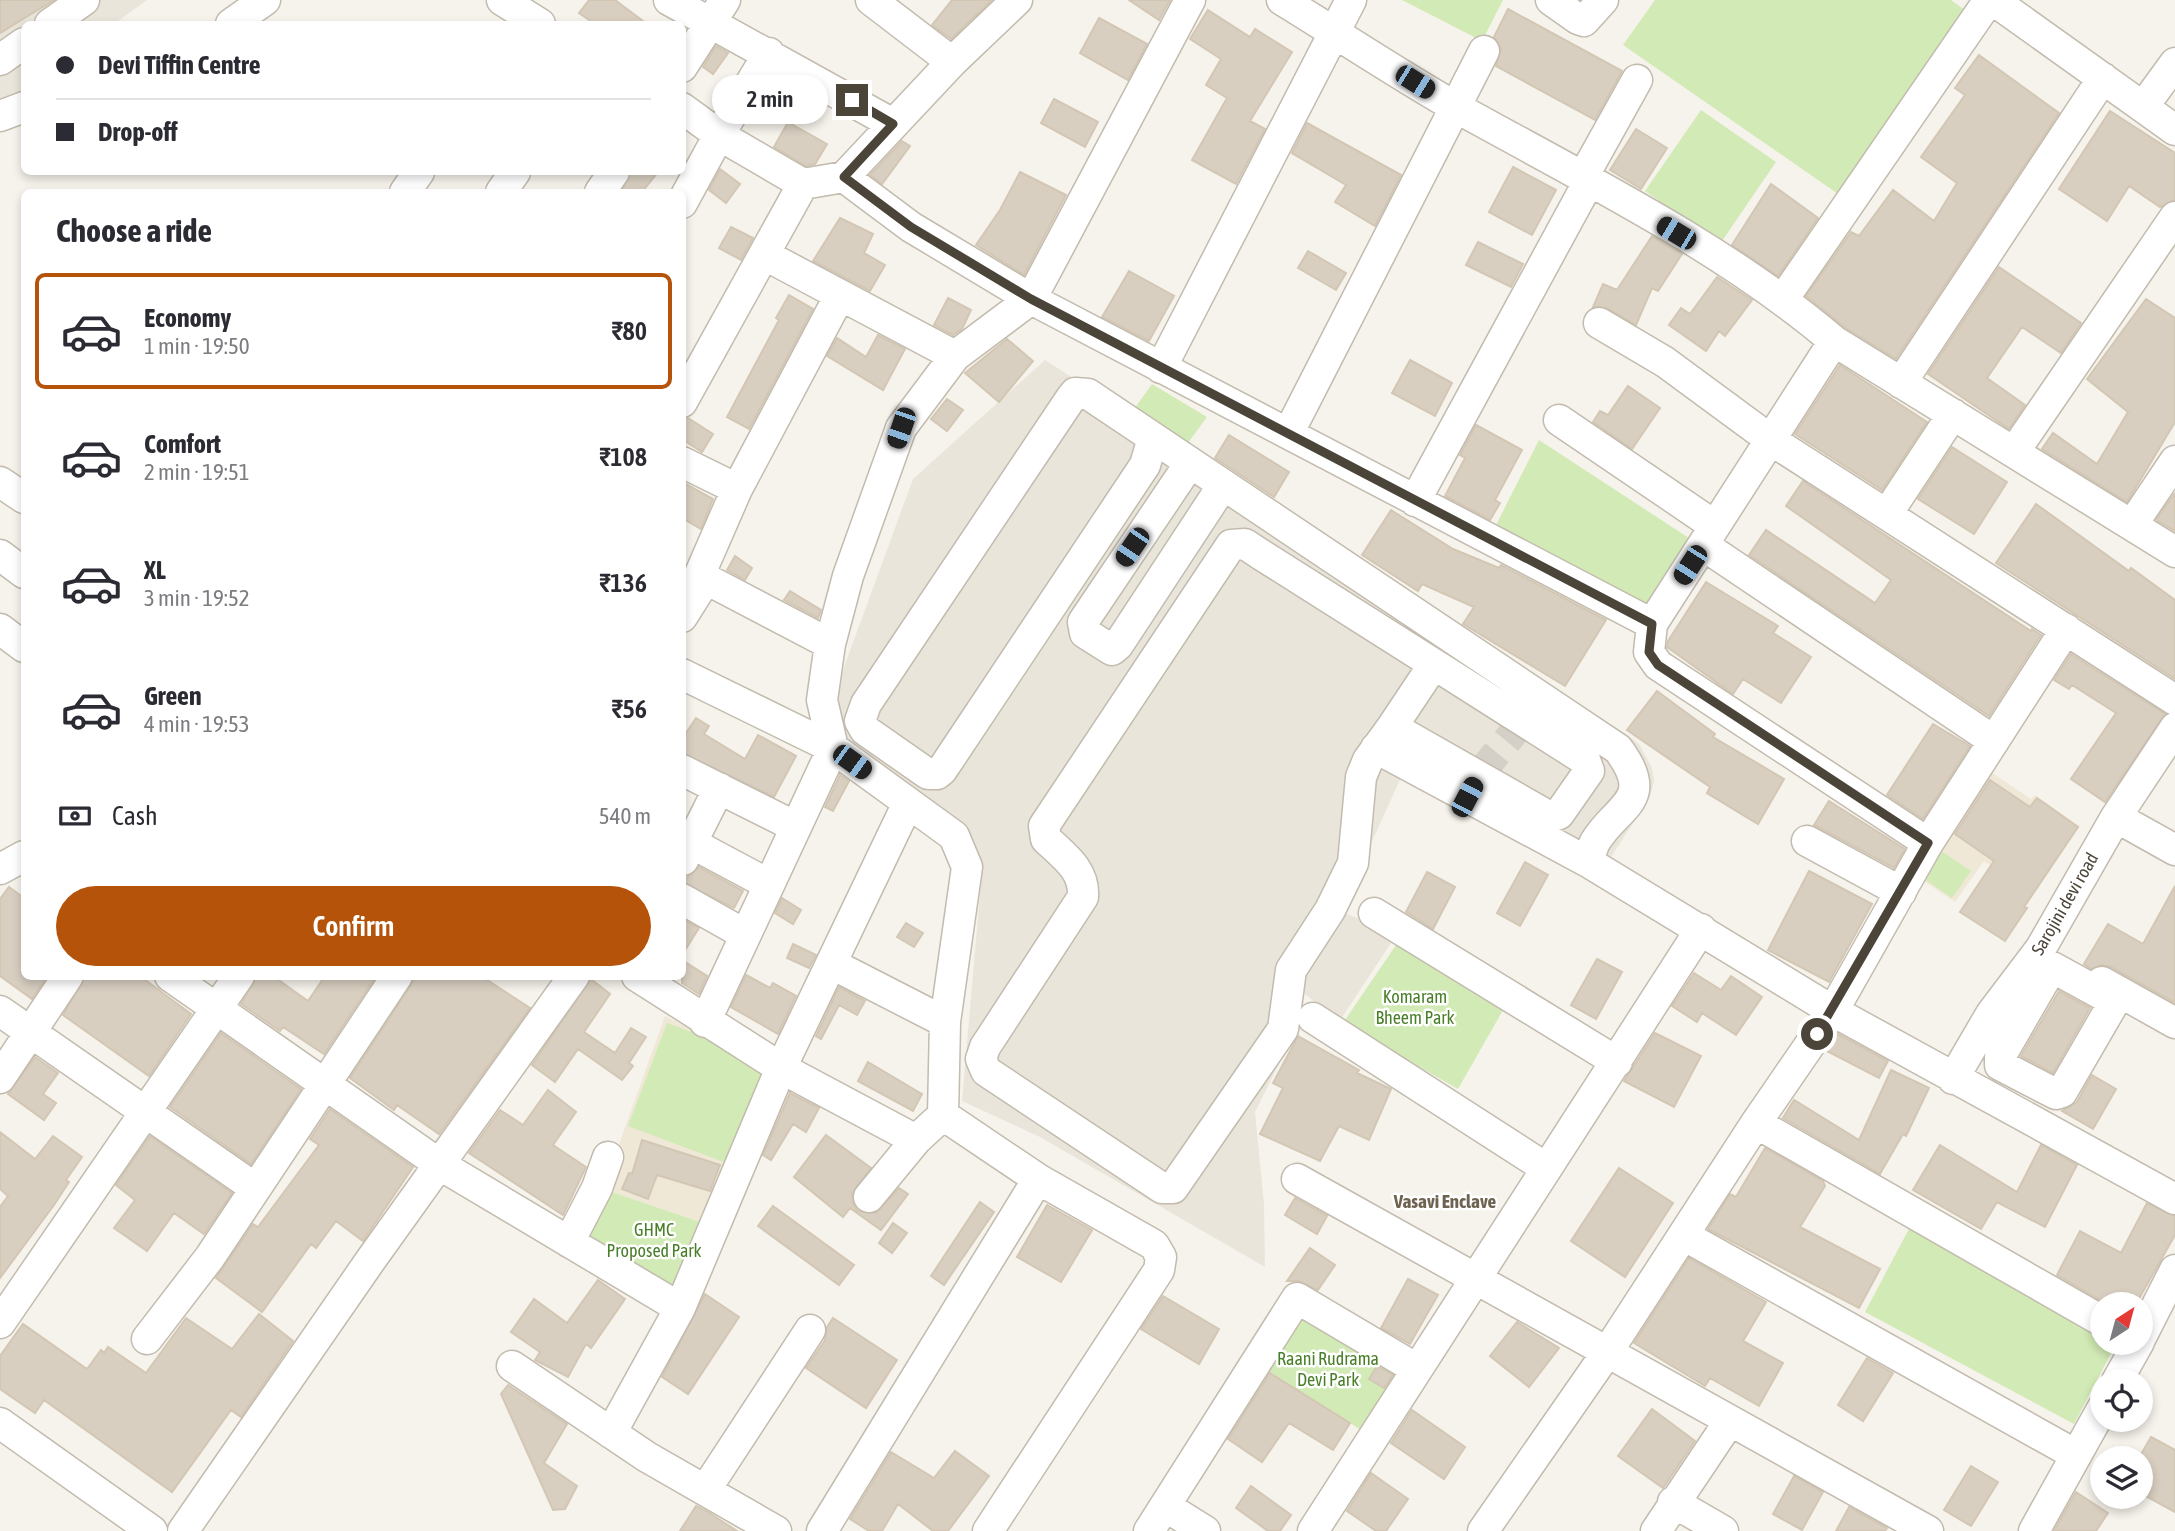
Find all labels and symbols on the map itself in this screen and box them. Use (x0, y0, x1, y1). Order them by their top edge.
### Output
car (1392, 62, 1439, 102)
callout: 2 min (712, 76, 828, 124)
route end (836, 84, 868, 116)
car (1653, 213, 1700, 253)
car (885, 405, 918, 451)
car (1112, 524, 1153, 570)
car (1670, 542, 1711, 588)
car (829, 741, 876, 783)
car (1448, 774, 1487, 820)
street label: Sarojini devi road (2027, 849, 2102, 959)
park label: Komaram Bheem Park (1375, 986, 1455, 1028)
route start (1801, 1018, 1833, 1050)
district label: Vasavi Enclave (1393, 1190, 1497, 1212)
park label: GHMC Proposed Park (606, 1219, 702, 1261)
north arrow (2090, 1292, 2152, 1354)
park label: Raani Rudrama Devi Park (1277, 1348, 1379, 1390)

